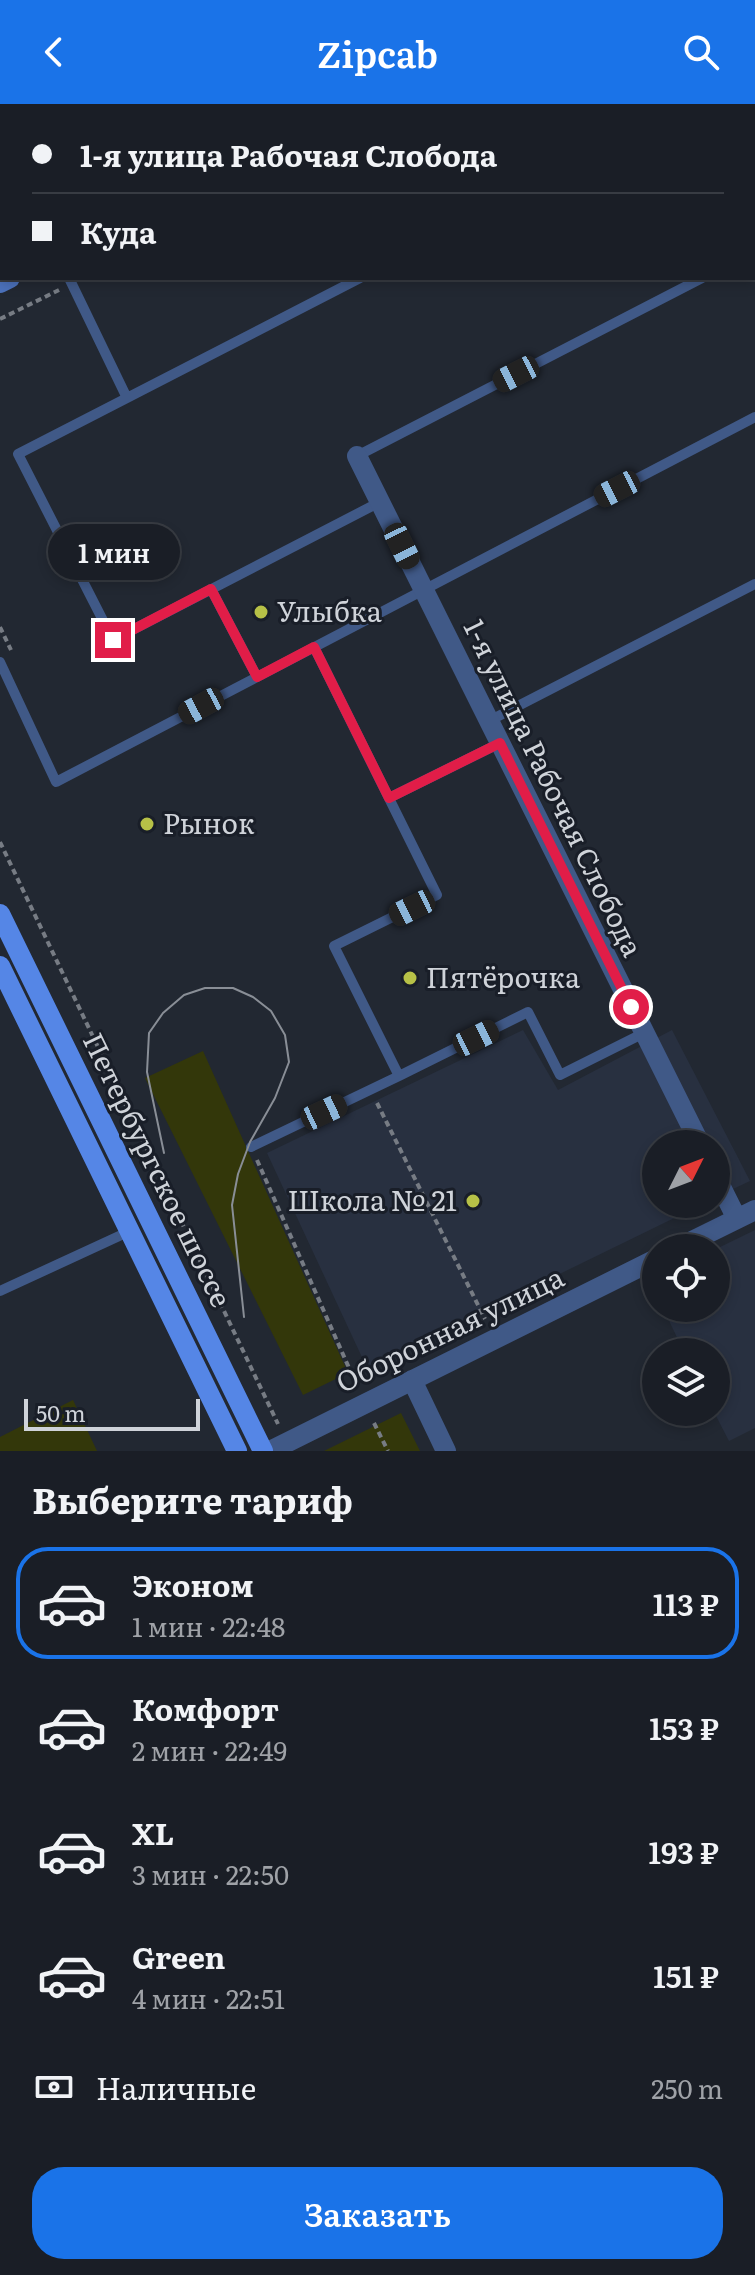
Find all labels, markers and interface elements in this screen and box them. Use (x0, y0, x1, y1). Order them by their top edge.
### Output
text: Zipcab (317, 26, 438, 79)
icon: back (32, 30, 76, 74)
icon: search (679, 30, 723, 74)
text: 1-я улица Рабочая Слобода (80, 132, 497, 176)
text: Куда (80, 209, 156, 253)
car (489, 352, 543, 396)
car (590, 467, 644, 511)
car (381, 519, 423, 573)
callout: 1 мин (47, 524, 179, 580)
text: 1 мин (78, 532, 150, 571)
place label: Улыбка (277, 589, 382, 631)
marker: Улыбка (252, 603, 270, 621)
street label: 1-я улица Рабочая Слобода (455, 611, 655, 963)
route end (95, 622, 131, 658)
car (174, 684, 228, 728)
place label: Рынок (163, 801, 255, 843)
marker: Рынок (138, 815, 156, 833)
car (385, 887, 439, 929)
place label: Пятёрочка (426, 955, 580, 997)
marker: Пятёрочка (401, 969, 419, 987)
route start (613, 989, 649, 1025)
car (449, 1017, 503, 1059)
street label: Петербургское шоссе (74, 1025, 244, 1314)
car (297, 1091, 351, 1133)
north arrow (642, 1130, 730, 1218)
map controls (642, 1130, 730, 1426)
place label: Школа № 21 (287, 1178, 457, 1220)
marker: Школа № 21 (464, 1192, 482, 1210)
button: locate (642, 1234, 730, 1322)
street label: Оборонная улица (328, 1255, 570, 1402)
button: layers (642, 1338, 730, 1426)
scale bar (24, 1395, 200, 1431)
text: 50 m (36, 1396, 86, 1429)
text: Выберите тариф (32, 1472, 353, 1525)
text: Эконом (132, 1562, 254, 1606)
icon: car (36, 1567, 108, 1639)
text: 113 ₽ (653, 1581, 719, 1625)
text: 1 мин · 22:48 (132, 1606, 285, 1645)
text: Комфорт (132, 1686, 279, 1730)
icon: car (36, 1691, 108, 1763)
text: 153 ₽ (649, 1705, 719, 1749)
text: 2 мин · 22:49 (132, 1730, 287, 1769)
text: XL (132, 1810, 174, 1854)
icon: car (36, 1815, 108, 1887)
text: 193 ₽ (649, 1829, 719, 1873)
text: 3 мин · 22:50 (132, 1854, 289, 1893)
text: Green (132, 1934, 225, 1978)
icon: car (36, 1939, 108, 2011)
text: 151 ₽ (653, 1953, 719, 1997)
text: 4 мин · 22:51 (132, 1978, 285, 2017)
icon: cash (32, 2065, 76, 2109)
text: Наличные (96, 2065, 256, 2109)
text: 250 m (651, 2068, 723, 2107)
button: Заказать (32, 2167, 723, 2259)

